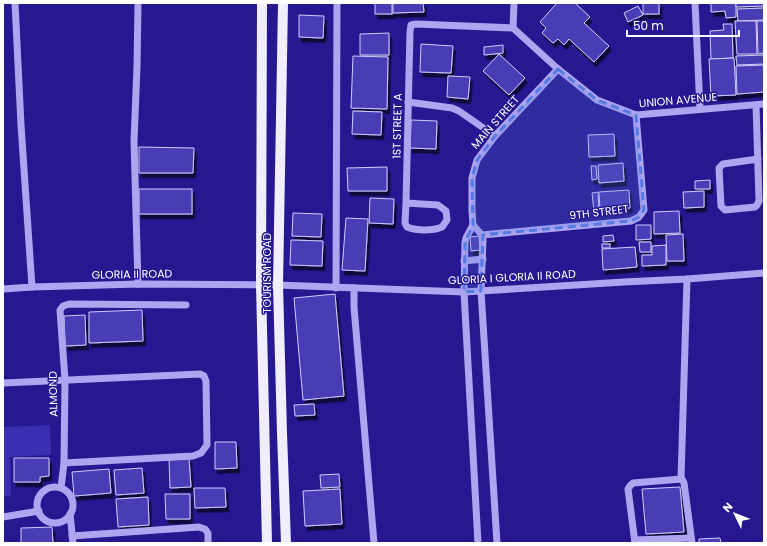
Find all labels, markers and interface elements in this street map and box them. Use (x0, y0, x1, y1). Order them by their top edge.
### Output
scale bar (627, 12, 739, 38)
text: 50 m (633, 17, 664, 34)
street label: UNION AVENUE (638, 89, 718, 111)
street label: MAIN STREET (467, 92, 523, 152)
street label: 1ST STREET A (388, 93, 406, 159)
street label: 9TH STREET (568, 200, 630, 224)
street label: TOURISM ROAD (259, 232, 275, 313)
street label: GLORIA II ROAD (92, 265, 173, 283)
street label: GLORIA I GLORIA II ROAD (448, 266, 577, 288)
street label: ALMOND (45, 371, 61, 417)
north arrow (715, 494, 755, 534)
text: N (719, 499, 736, 516)

